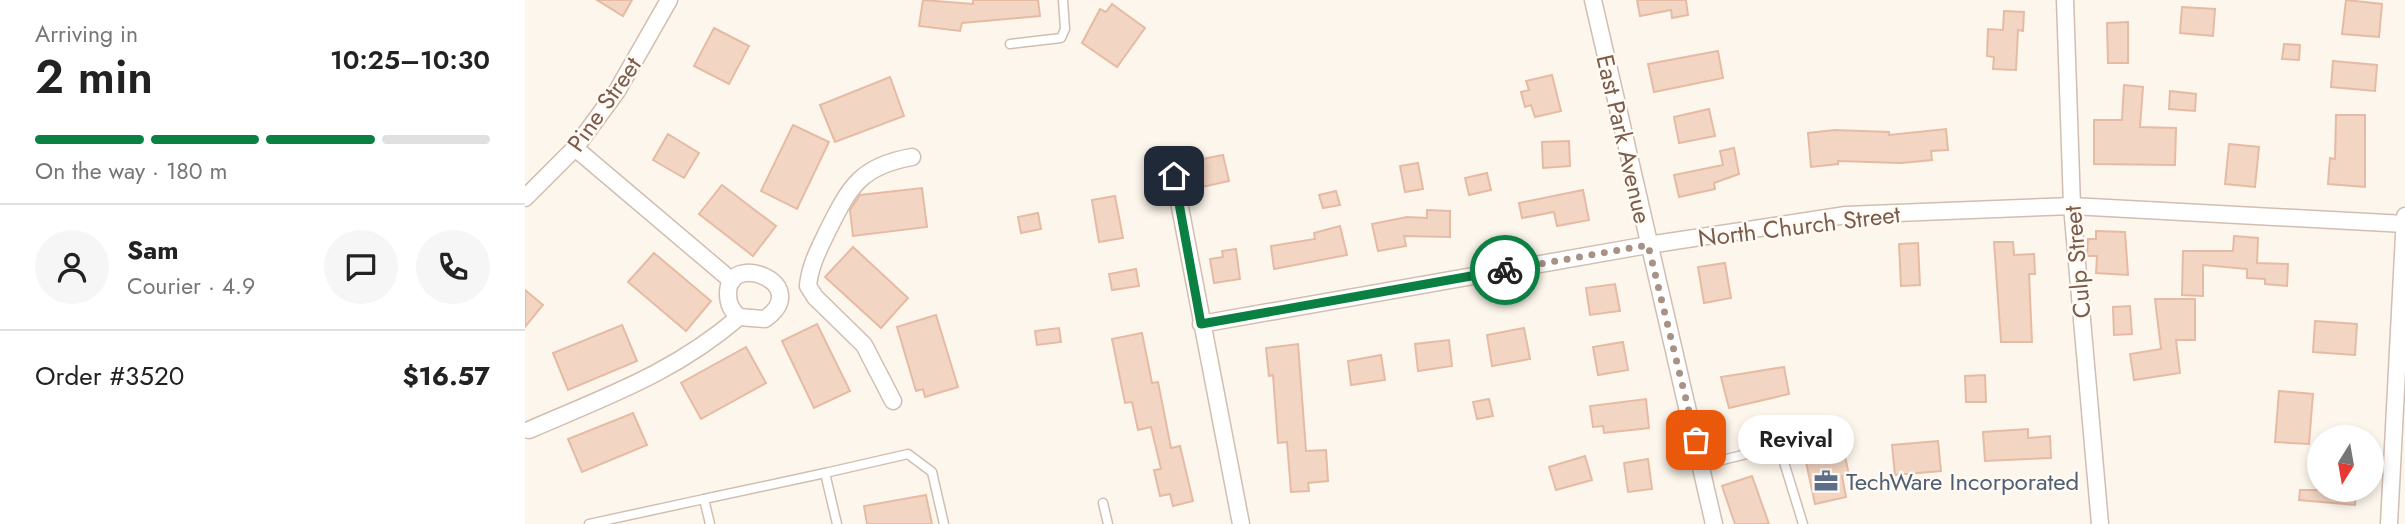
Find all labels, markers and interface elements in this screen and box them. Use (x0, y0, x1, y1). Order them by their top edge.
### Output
text: Arriving in (35, 17, 138, 51)
text: 10:25–10:30 (330, 41, 490, 79)
text: 2 min (35, 44, 153, 110)
street label: Pine Street (558, 49, 650, 159)
street label: East Park Avenue (1588, 51, 1660, 227)
pin (1144, 146, 1204, 206)
text: On the way · 180 m (35, 154, 227, 188)
icon: home (1155, 157, 1193, 195)
street label: North Church Street (1696, 196, 1902, 256)
street label: Culp Street (2055, 204, 2099, 320)
button: person (35, 230, 109, 304)
button: chat (324, 230, 398, 304)
button: phone (416, 230, 490, 304)
text: Sam (127, 231, 179, 269)
courier (1470, 235, 1540, 305)
icon: bike (1486, 251, 1524, 289)
text: Courier · 4.9 (127, 269, 255, 303)
text: Order #3520 (35, 357, 184, 395)
text: $16.57 (402, 357, 490, 395)
pin (1666, 410, 1726, 470)
callout: Revival (1738, 416, 1853, 464)
icon: bag (1677, 421, 1715, 459)
text: Revival (1759, 422, 1833, 456)
north arrow (2307, 425, 2383, 502)
map controls (2307, 425, 2384, 502)
place label: TechWare Incorporated (1846, 464, 2079, 499)
office icon: TechWare Incorporated (1812, 467, 1840, 495)

